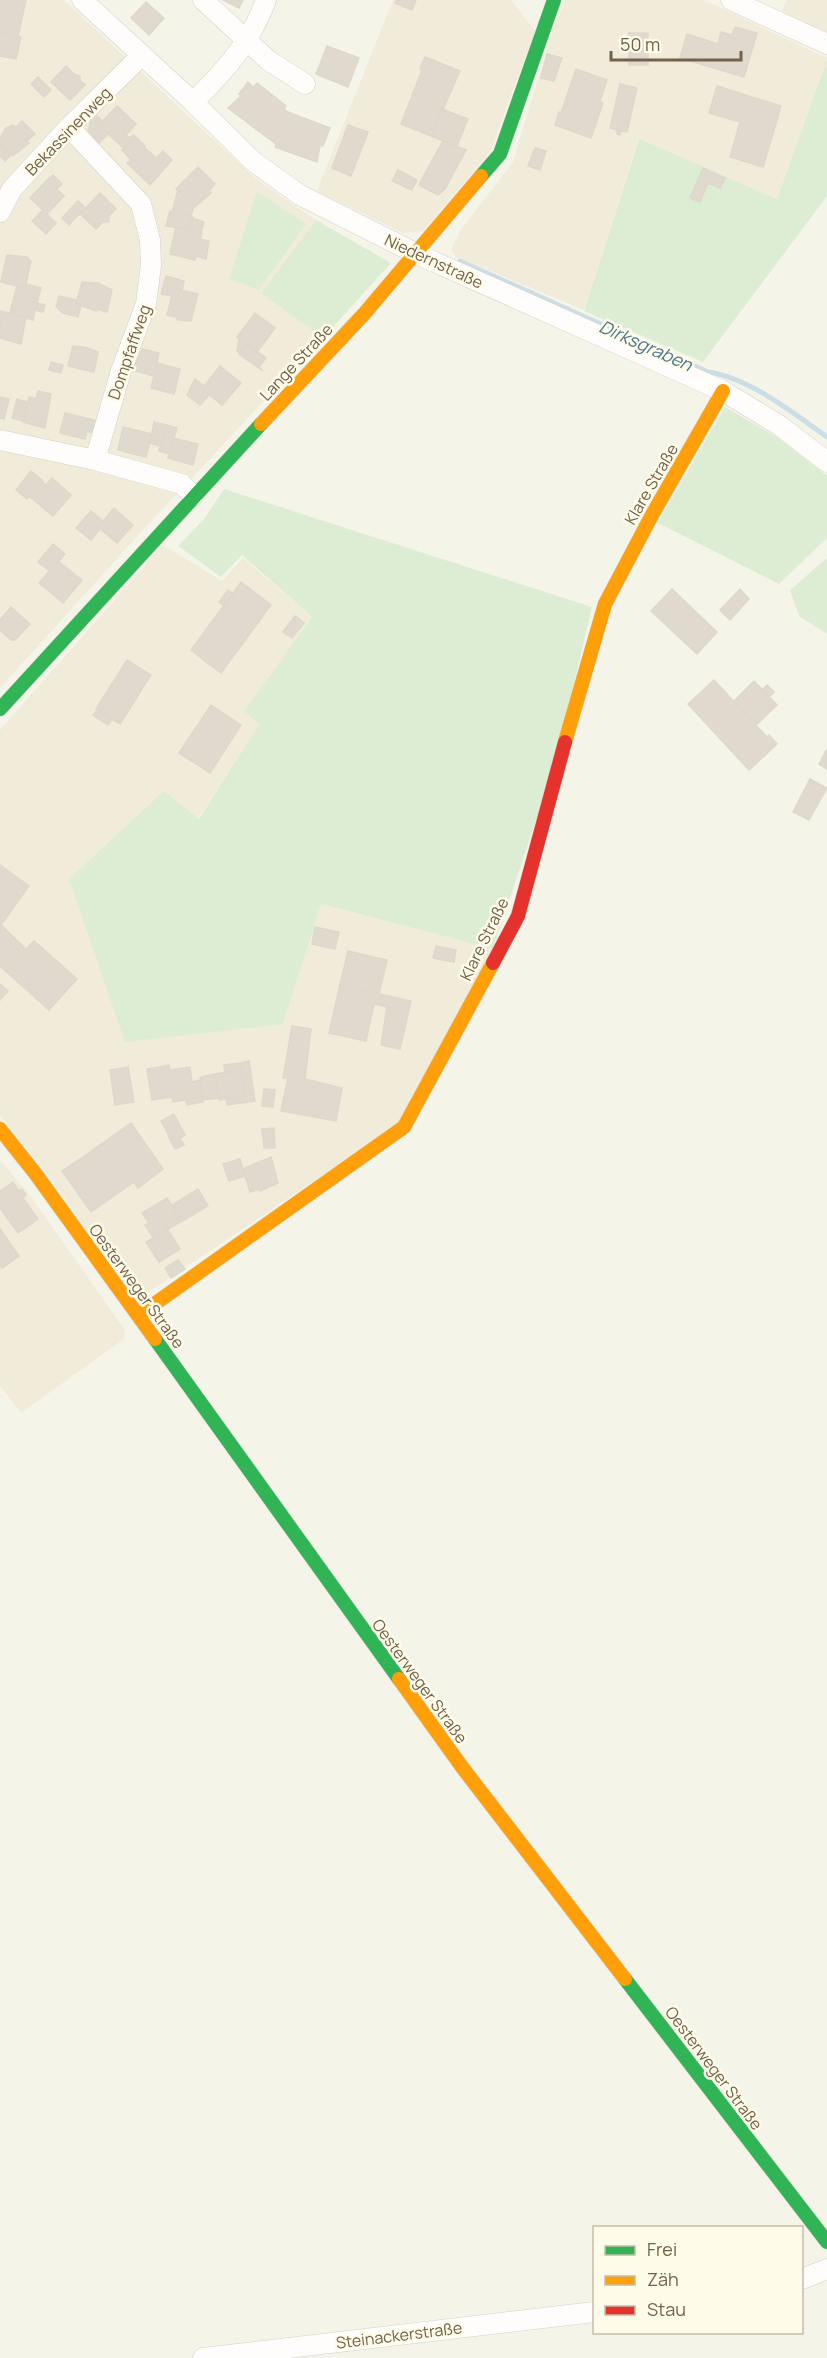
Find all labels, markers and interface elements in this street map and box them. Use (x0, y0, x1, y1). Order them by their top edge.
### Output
scale bar (611, 24, 742, 62)
text: 50 m (620, 32, 660, 56)
street label: Bekassinenweg (20, 82, 116, 180)
street label: Niedernstraße (381, 229, 487, 293)
street label: Dompfaffweg (102, 302, 156, 402)
water label: Dirksgraben (596, 314, 697, 377)
street label: Lange Straße (254, 319, 338, 405)
street label: Klare Straße (619, 440, 683, 528)
street label: Klare Straße (454, 894, 514, 984)
street label: Oesterweger Straße (84, 1219, 190, 1353)
street label: Oesterweger Straße (367, 1614, 473, 1748)
street label: Oesterweger Straße (660, 2002, 768, 2134)
legend (593, 2226, 803, 2334)
text: Frei (647, 2237, 677, 2261)
text: Zäh (647, 2267, 679, 2291)
text: Stau (647, 2297, 686, 2321)
street label: Steinackerstraße (335, 2316, 463, 2354)

